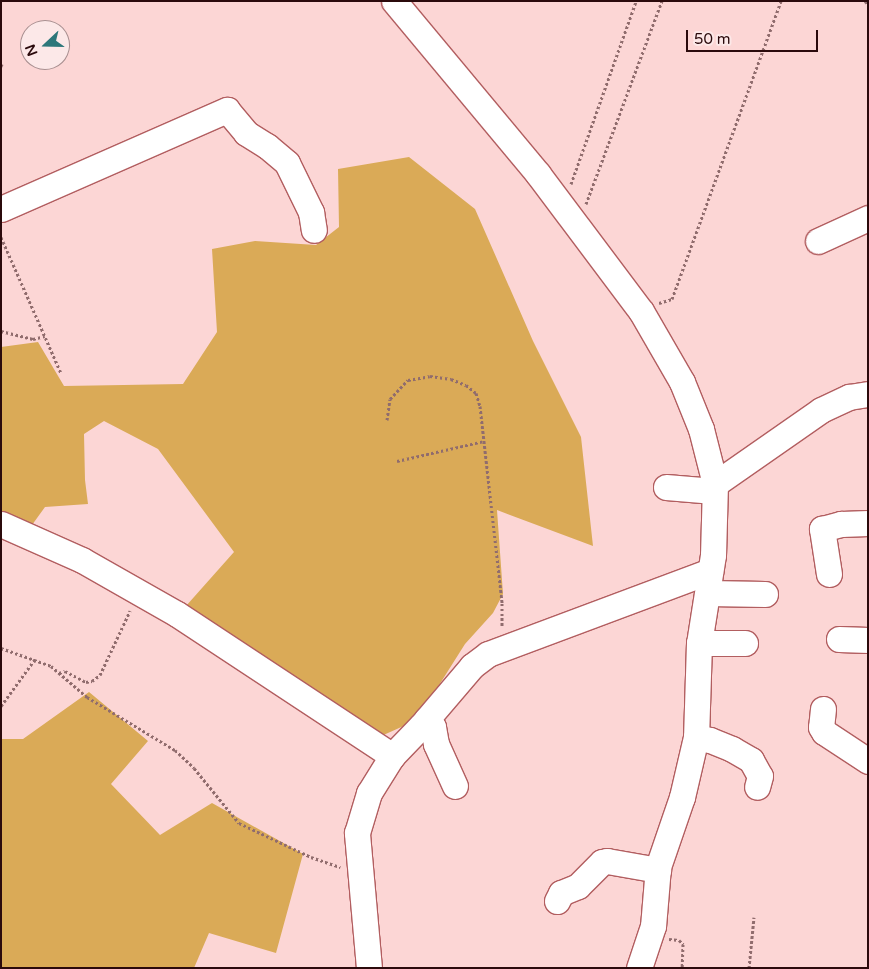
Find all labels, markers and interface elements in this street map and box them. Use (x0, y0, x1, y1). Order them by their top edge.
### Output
north arrow (20, 20, 70, 70)
scale bar (689, 20, 822, 52)
text: 50 m (694, 30, 731, 48)
text: N (22, 42, 41, 58)

